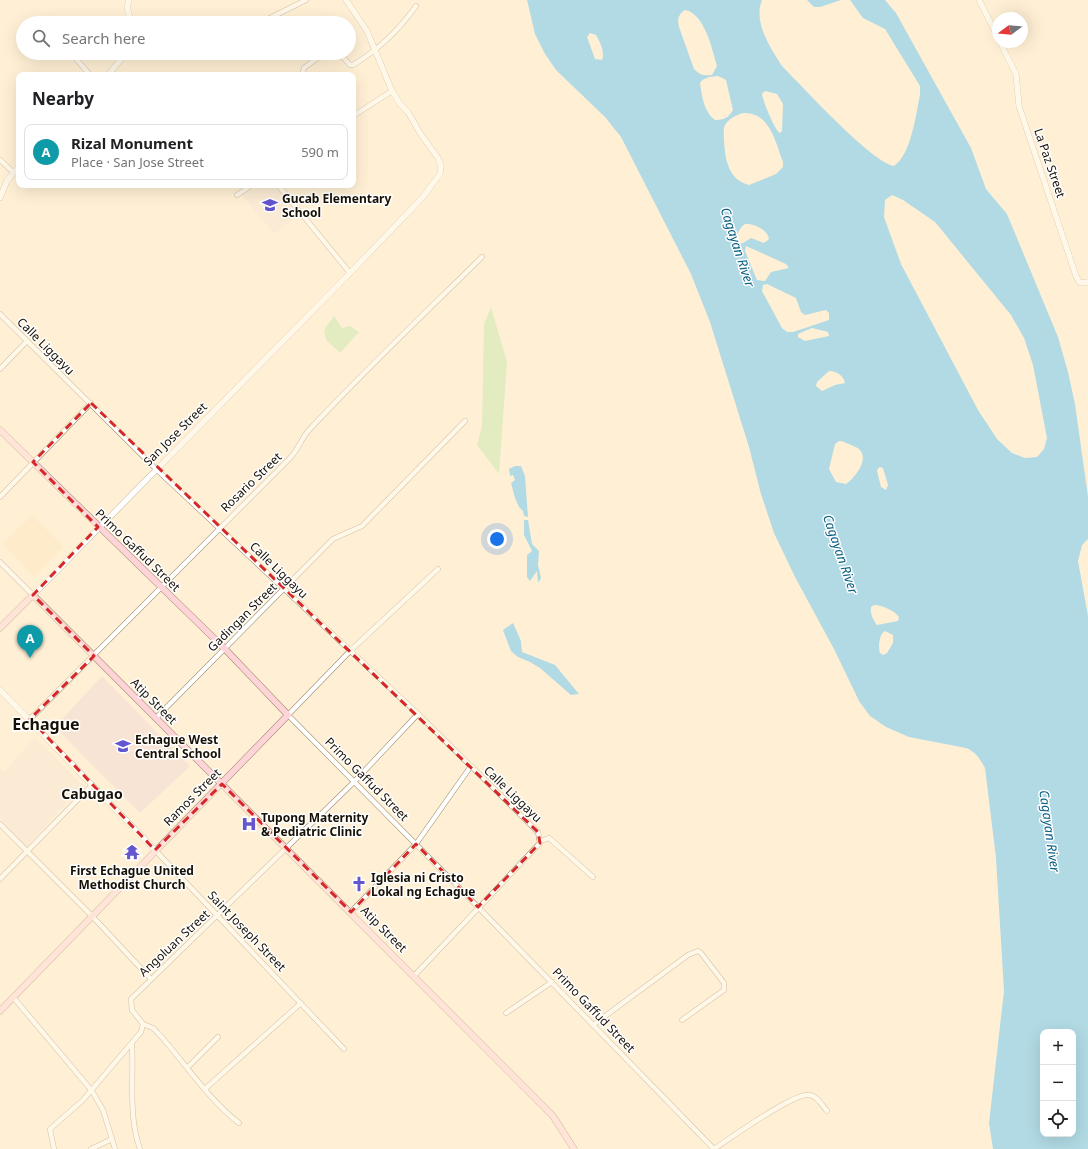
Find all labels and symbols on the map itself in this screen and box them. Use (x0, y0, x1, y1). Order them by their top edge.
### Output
north arrow (992, 12, 1028, 48)
street label: La Paz Street (1030, 126, 1070, 201)
place label: Gucab Elementary School (282, 190, 391, 221)
school or university icon: Gucab Elementary School (261, 196, 279, 214)
water label: Cagayan River (717, 205, 760, 290)
street label: Calle Liggayu (14, 314, 78, 378)
street label: San Jose Street (139, 398, 211, 470)
street label: Rosario Street (217, 448, 286, 516)
street label: Primo Gaffud Street (92, 505, 185, 595)
water label: Cagayan River (819, 512, 863, 597)
your location (487, 529, 507, 549)
street label: Calle Liggayu (246, 538, 312, 602)
street label: Gadingan Street (204, 578, 281, 655)
pin: A (17, 625, 43, 658)
street label: Atip Street (127, 674, 181, 728)
district label: Echague (12, 713, 80, 735)
place label: Echague West Central School (135, 731, 221, 762)
street label: Primo Gaffud Street (321, 733, 413, 825)
school or university icon: Echague West Central School (114, 737, 132, 755)
street label: Calle Liggayu (480, 762, 546, 826)
street label: Ramos Street (159, 764, 225, 830)
district label: Cabugao (61, 784, 123, 803)
water label: Cagayan River (1035, 789, 1065, 874)
place label: Tupong Maternity & Pediatric Clinic (261, 809, 369, 840)
hospital icon: Tupong Maternity & Pediatric Clinic (240, 815, 258, 833)
temple icon: First Echague United Methodist Church (123, 843, 141, 861)
place label: First Echague United Methodist Church (70, 862, 194, 893)
place label: Iglesia ni Cristo Lokal ng Echague (371, 869, 476, 900)
church icon: Iglesia ni Cristo Lokal ng Echague (350, 875, 368, 893)
street label: Saint Joseph Street (204, 887, 290, 975)
street label: Atip Street (357, 902, 411, 956)
street label: Angoluan Street (135, 905, 214, 980)
street label: Primo Gaffud Street (549, 964, 639, 1057)

